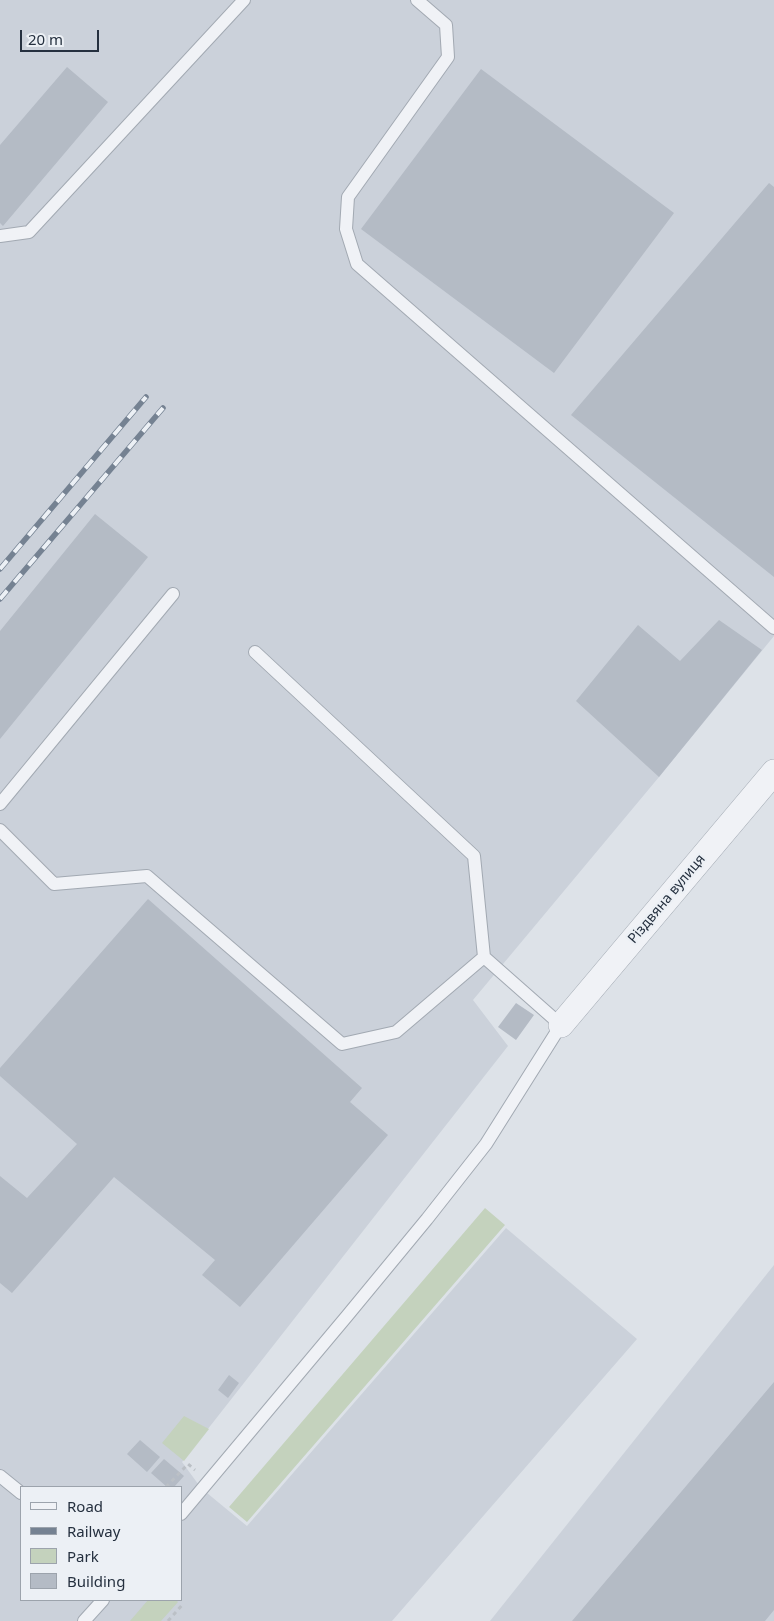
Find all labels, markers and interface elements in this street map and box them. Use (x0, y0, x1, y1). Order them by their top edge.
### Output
scale bar (22, 20, 101, 52)
text: 20 m (28, 29, 63, 49)
street label: Різдвяна вулиця (625, 851, 709, 947)
legend (20, 1486, 182, 1601)
text: Road (67, 1496, 103, 1516)
text: Railway (67, 1521, 120, 1541)
text: Park (67, 1546, 99, 1566)
text: Building (67, 1571, 125, 1591)

